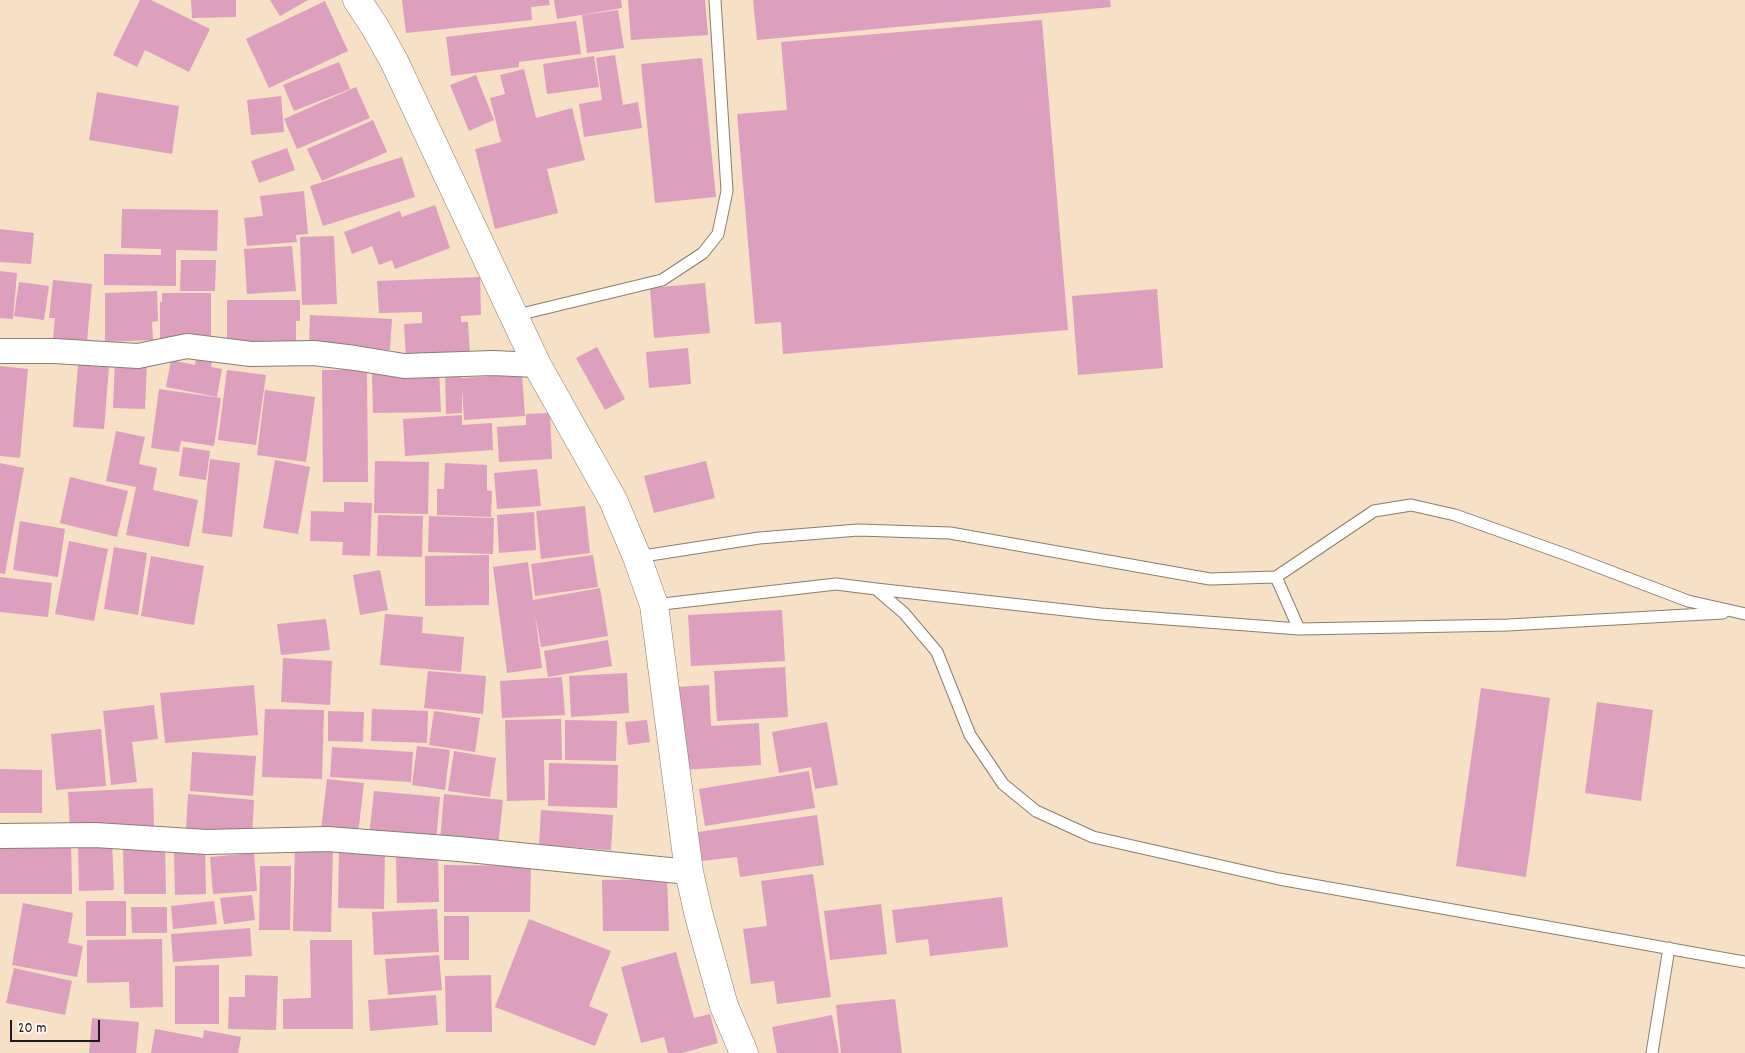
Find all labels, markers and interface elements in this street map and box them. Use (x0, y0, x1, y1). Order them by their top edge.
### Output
scale bar (12, 1010, 102, 1042)
text: 20 m (18, 1018, 46, 1040)

